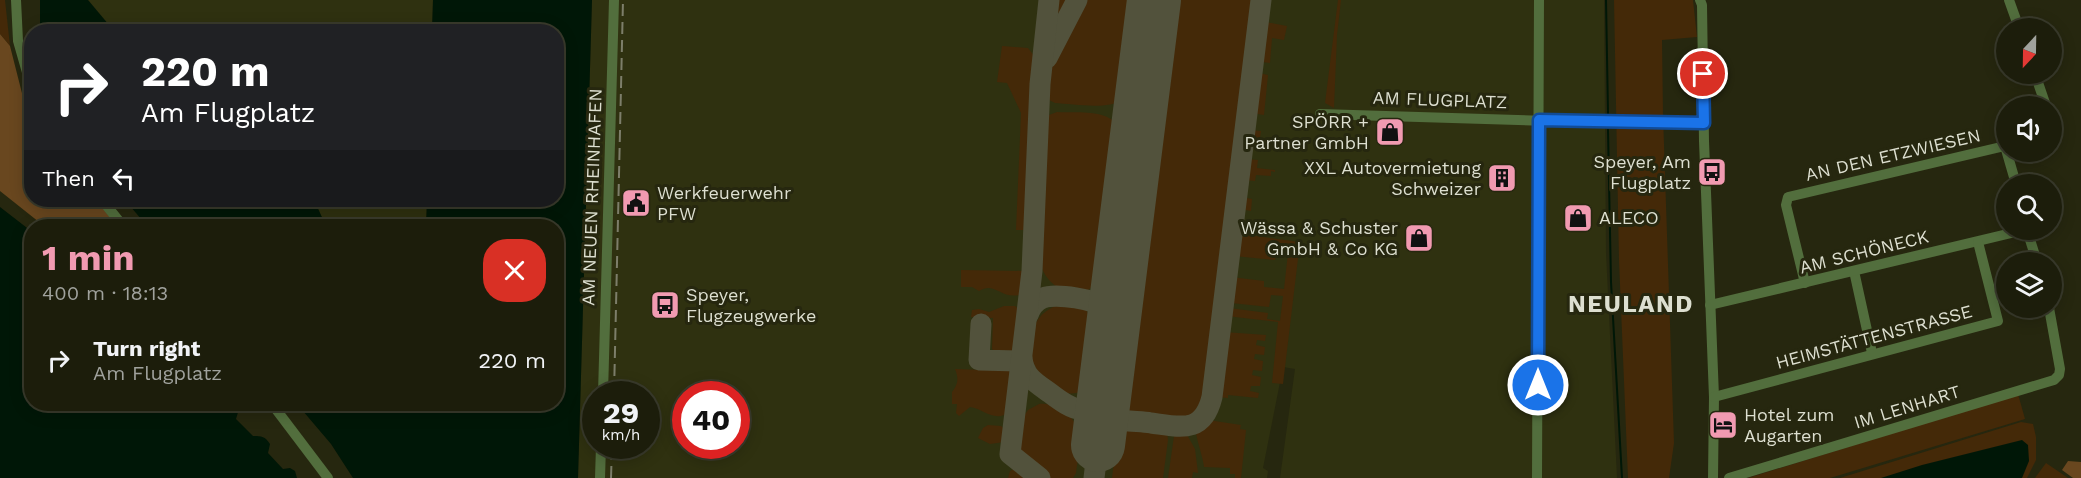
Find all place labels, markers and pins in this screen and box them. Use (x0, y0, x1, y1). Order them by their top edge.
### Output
pin (1677, 48, 1728, 99)
place label: SPÖRR + Partner GmbH (1244, 111, 1369, 153)
shop icon: SPÖRR + Partner GmbH (1374, 116, 1406, 148)
place label: Speyer, Am Flugplatz (1593, 151, 1691, 193)
bus stop icon: Speyer, Am Flugplatz (1696, 156, 1728, 188)
place label: XXL Autovermietung Schweizer (1304, 157, 1481, 199)
building icon: XXL Autovermietung Schweizer (1486, 162, 1518, 194)
place label: Werkfeuerwehr PFW (657, 182, 791, 224)
public building icon: Werkfeuerwehr PFW (620, 187, 652, 219)
shop icon: ALECO (1562, 202, 1594, 234)
place label: ALECO (1599, 207, 1659, 228)
place label: Wässa & Schuster GmbH & Co KG (1240, 217, 1398, 259)
shop icon: Wässa & Schuster GmbH & Co KG (1403, 222, 1435, 254)
place label: Speyer, Flugzeugwerke (686, 284, 816, 326)
bus stop icon: Speyer, Flugzeugwerke (649, 289, 681, 321)
place label: Hotel zum Augarten (1744, 404, 1835, 446)
hotel icon: Hotel zum Augarten (1707, 409, 1739, 441)

